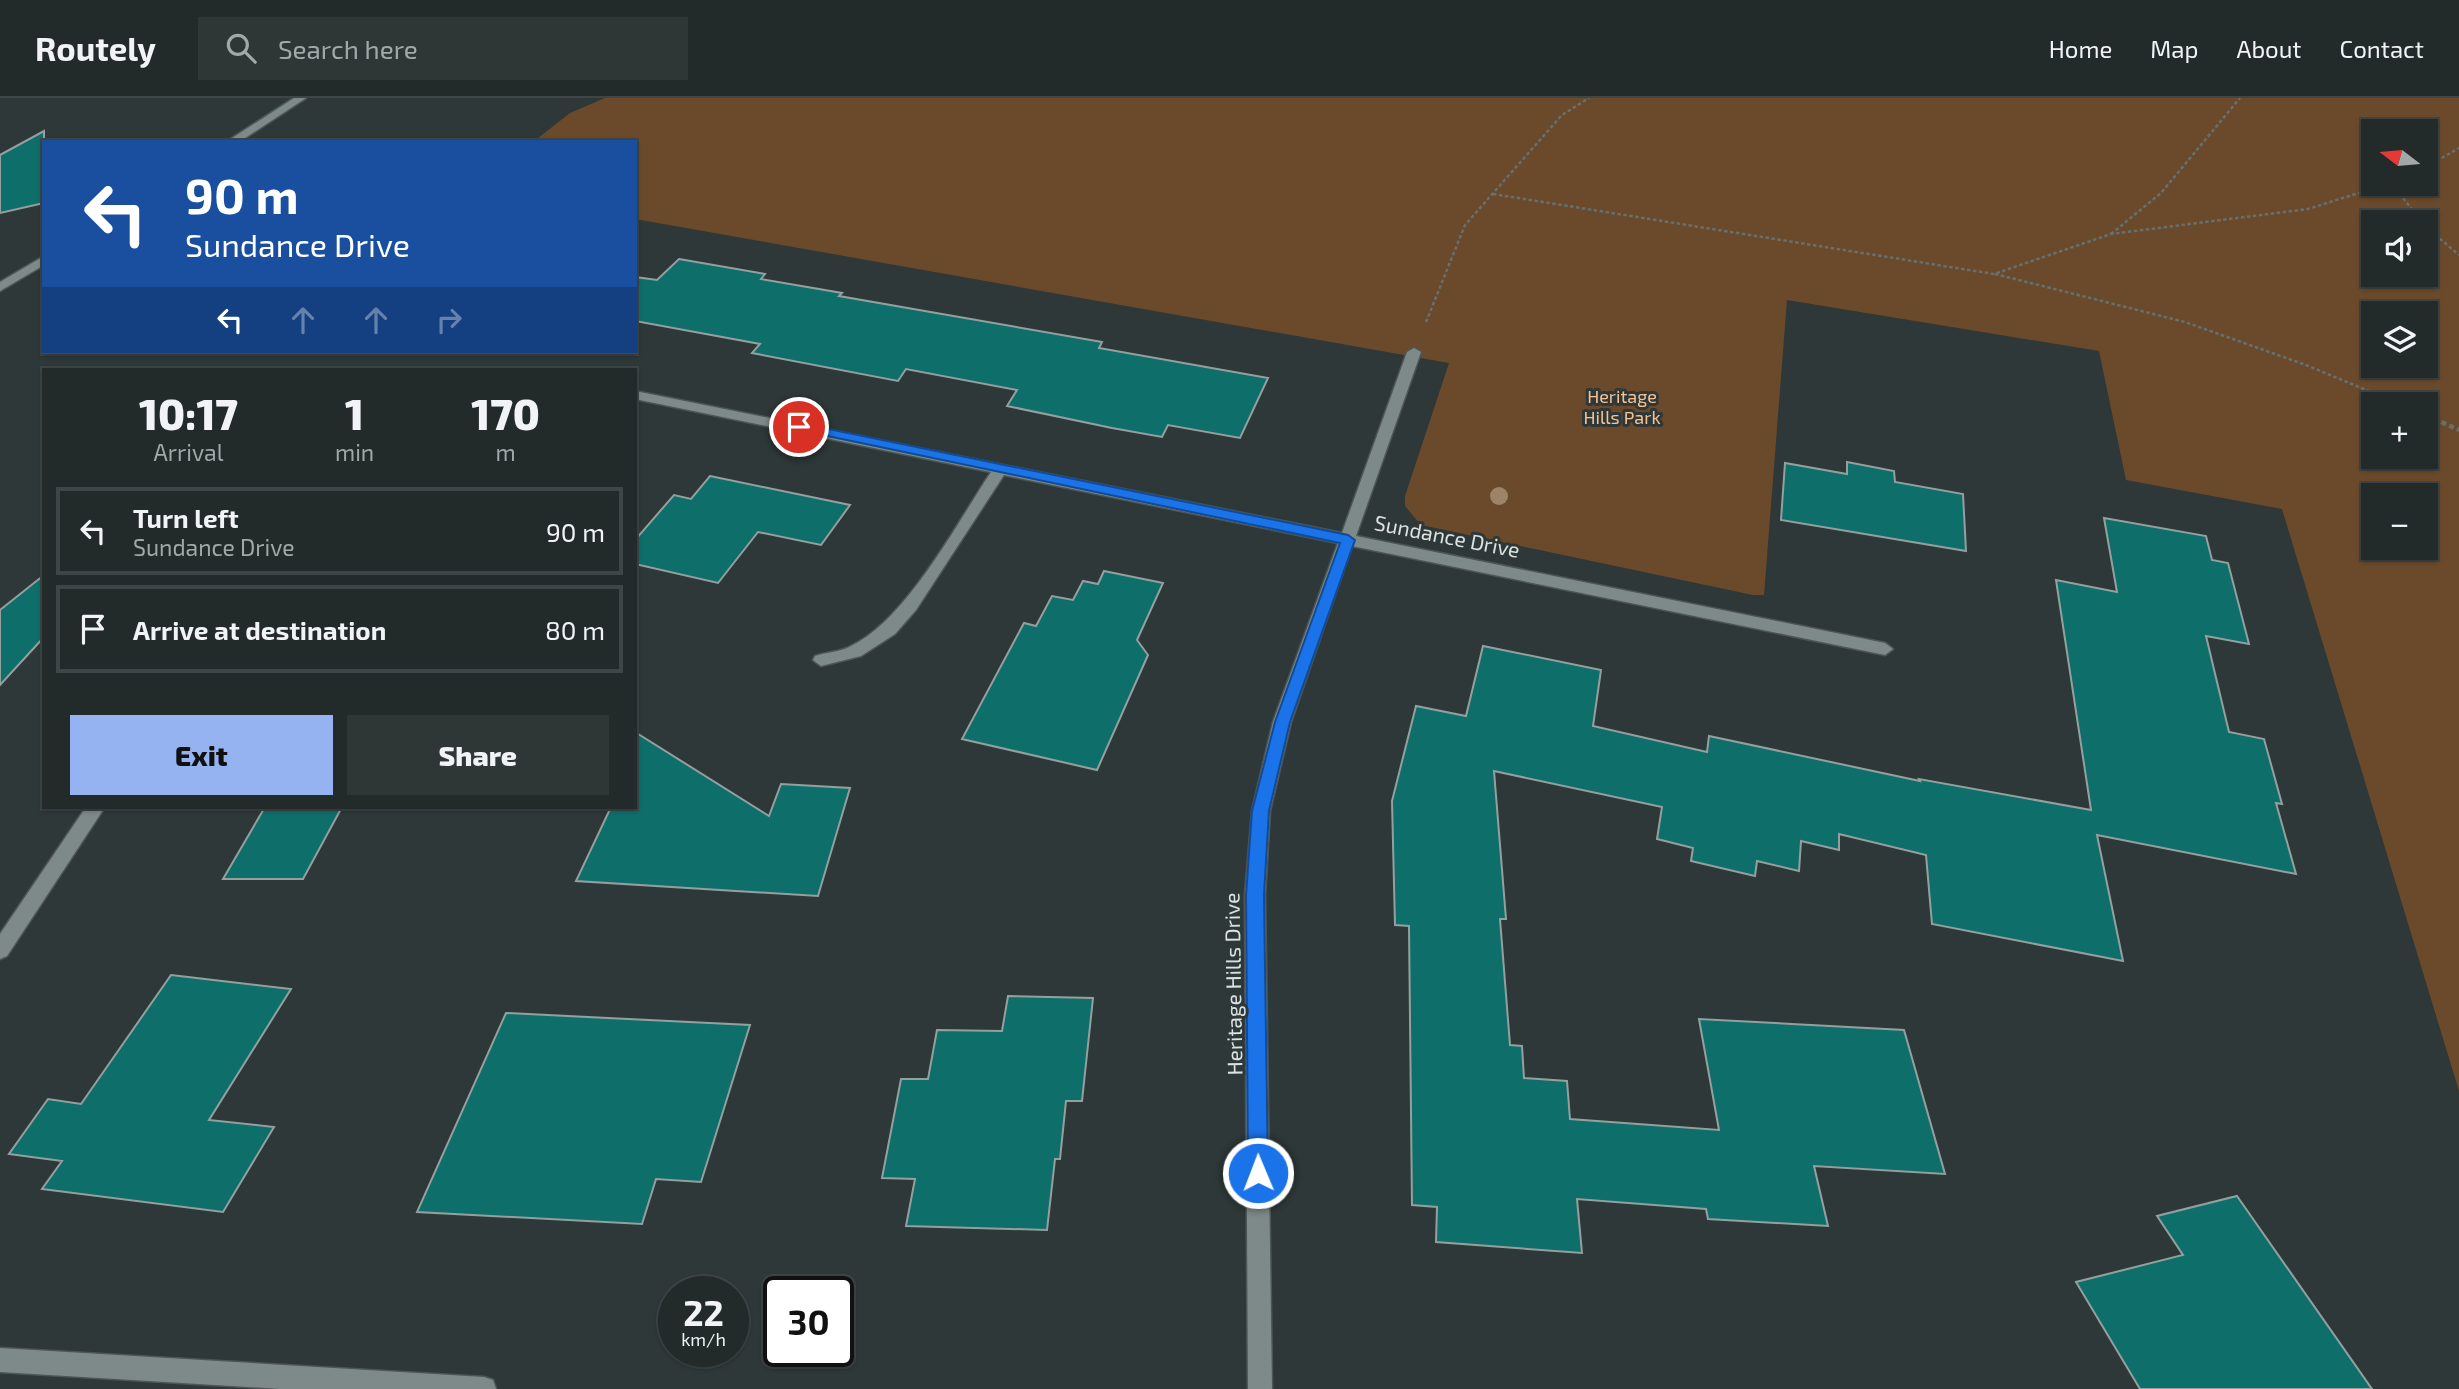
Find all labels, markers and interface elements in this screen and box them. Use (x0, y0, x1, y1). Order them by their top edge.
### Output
search box (198, 17, 688, 80)
text: Routely (35, 28, 156, 68)
icon: search (222, 29, 260, 67)
text: Search here (278, 33, 418, 64)
text: Home (2049, 34, 2112, 63)
text: Map (2150, 34, 2198, 63)
text: About (2236, 34, 2302, 63)
text: Contact (2340, 34, 2424, 63)
north arrow (2361, 119, 2438, 196)
map controls (2361, 119, 2438, 560)
text: 90 m (185, 165, 299, 224)
icon: left (70, 168, 161, 259)
button: sound (2361, 210, 2438, 287)
text: Sundance Drive (185, 225, 410, 263)
icon: left (211, 301, 249, 339)
icon: ahead (284, 301, 322, 339)
icon: ahead (357, 301, 395, 339)
icon: right (430, 301, 468, 339)
button: layers (2361, 301, 2438, 378)
park label: Heritage Hills Park (1583, 385, 1661, 428)
text: 10:17 (139, 388, 238, 438)
text: 1 (345, 388, 364, 438)
text: 170 (471, 388, 540, 438)
button: + (2361, 392, 2438, 469)
pin (769, 397, 829, 457)
icon: arrive (780, 408, 818, 446)
text: Arrival (153, 438, 223, 466)
text: min (335, 438, 374, 466)
text: m (496, 438, 516, 466)
button: − (2361, 483, 2438, 560)
text: Turn left (133, 502, 239, 533)
street label: Sundance Drive (1372, 509, 1522, 562)
icon: left (74, 512, 112, 550)
text: 90 m (546, 516, 605, 547)
text: Sundance Drive (133, 533, 295, 561)
icon: arrive (74, 610, 112, 648)
text: Arrive at destination (133, 614, 386, 645)
text: 80 m (545, 614, 605, 645)
button: Exit (70, 715, 333, 795)
button: Share (347, 715, 609, 795)
street label: Heritage Hills Drive (1218, 892, 1247, 1076)
position arrow (1221, 1136, 1295, 1210)
speed limit sign: 30 (763, 1276, 854, 1367)
text: 22 (683, 1291, 724, 1333)
text: km/h (681, 1328, 726, 1350)

